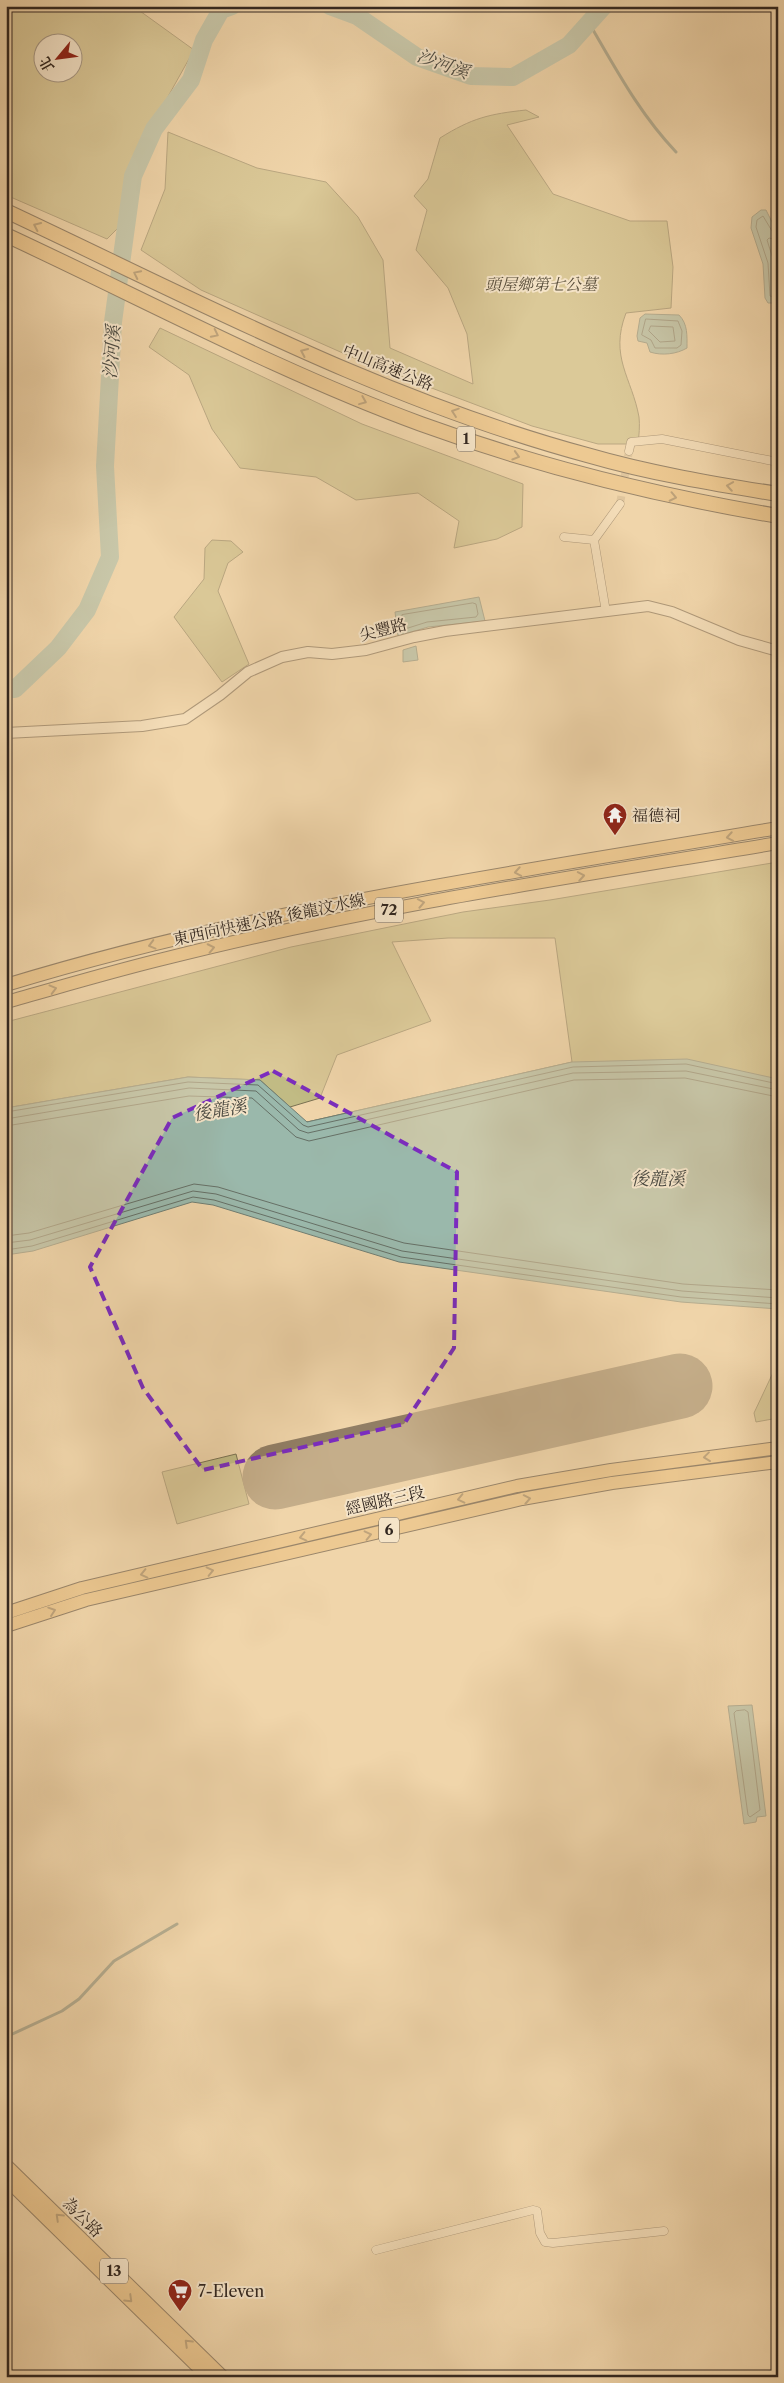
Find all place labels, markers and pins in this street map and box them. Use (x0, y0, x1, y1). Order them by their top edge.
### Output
temple icon: 福德祠 (602, 802, 628, 836)
place label: 福德祠 (632, 805, 680, 825)
supermarket icon: 7-Eleven (167, 2278, 193, 2312)
place label: 7-Eleven (198, 2281, 264, 2301)

